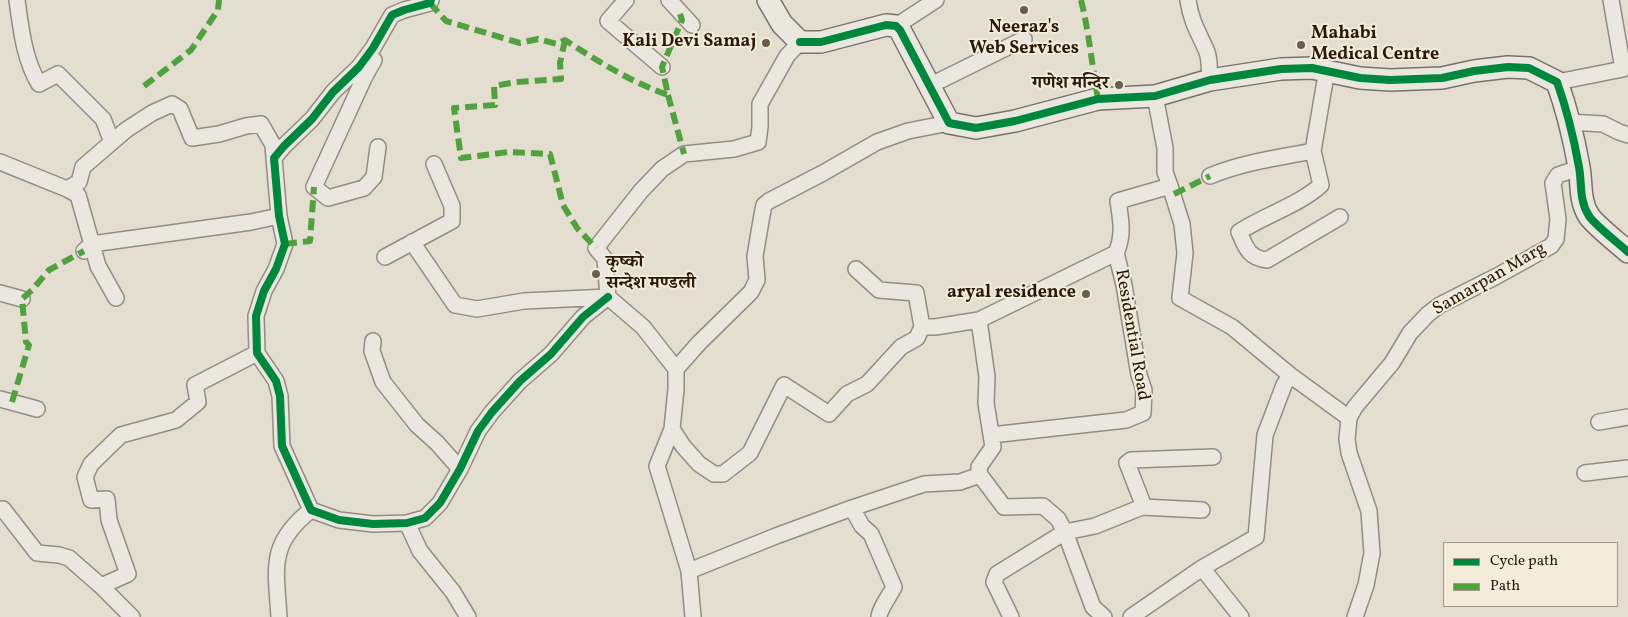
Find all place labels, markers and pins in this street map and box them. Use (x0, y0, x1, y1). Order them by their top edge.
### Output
marker: Neeraz's Web Services (1018, 4, 1030, 16)
place label: Neeraz's Web Services (969, 18, 1079, 60)
place label: Mahabi Medical Centre (1311, 24, 1439, 66)
place label: Kali Devi Samaj (622, 32, 756, 54)
marker: Kali Devi Samaj (760, 37, 772, 49)
marker: Mahabi Medical Centre (1295, 39, 1307, 51)
place label: गणेश मन्दिर (1032, 74, 1109, 96)
marker: गणेश मन्दिर (1113, 79, 1125, 91)
place label: कृष्को सन्देश मण्डली (606, 253, 696, 296)
marker: कृष्को सन्देश मण्डली (590, 268, 602, 280)
place label: aryal residence (947, 283, 1076, 305)
marker: aryal residence (1080, 288, 1092, 300)

